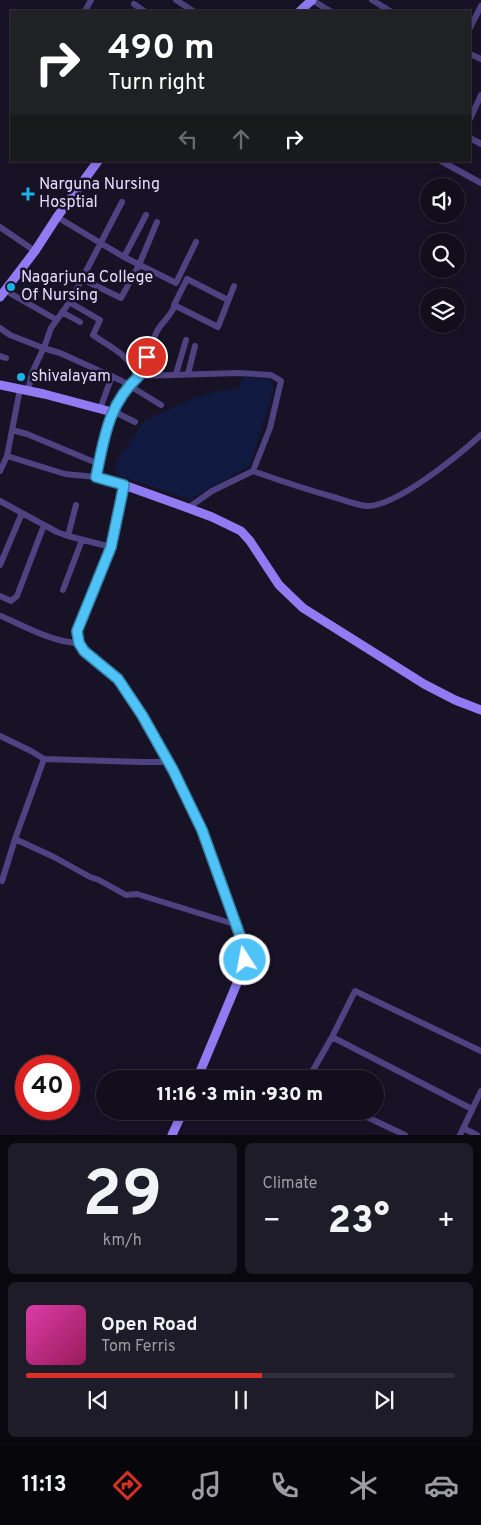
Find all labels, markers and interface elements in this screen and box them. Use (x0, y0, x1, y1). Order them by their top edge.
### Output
text: 490 m (108, 27, 215, 71)
icon: right (25, 30, 90, 95)
text: Turn right (108, 70, 205, 97)
icon: left (174, 125, 202, 153)
icon: ahead (227, 125, 255, 153)
icon: right (280, 125, 308, 153)
place label: Narguna Nursing Hosptial (39, 175, 160, 213)
map controls (420, 178, 465, 333)
button: sound (420, 178, 465, 223)
marker: Narguna Nursing Hosptial (21, 187, 35, 201)
button: search (420, 233, 465, 278)
place label: Nagarjuna College Of Nursing (21, 268, 153, 306)
marker: Nagarjuna College Of Nursing (5, 281, 17, 293)
button: layers (420, 288, 465, 333)
pin (126, 336, 168, 378)
icon: arrive (133, 343, 161, 371)
place label: shivalayam (31, 367, 111, 387)
marker: shivalayam (15, 371, 27, 383)
position arrow (218, 933, 270, 985)
speed limit sign: 40 (15, 1055, 80, 1120)
text: 11:16 · 3 min · 930 m (157, 1083, 323, 1107)
text: 29 (82, 1157, 162, 1239)
text: Climate (263, 1174, 317, 1194)
text: 23° (328, 1198, 390, 1247)
text: − (263, 1204, 281, 1240)
text: + (437, 1204, 455, 1240)
text: km/h (103, 1231, 142, 1251)
text: Open Road (101, 1313, 197, 1337)
text: Tom Ferris (101, 1337, 175, 1357)
icon: previous (84, 1386, 112, 1414)
icon: pause (227, 1386, 255, 1414)
icon: next (370, 1386, 398, 1414)
icon: directions (110, 1468, 145, 1503)
icon: music (189, 1468, 224, 1503)
icon: phone (267, 1468, 302, 1503)
icon: climate (346, 1468, 381, 1503)
icon: car (424, 1468, 459, 1503)
text: 11:13 (22, 1472, 67, 1499)

